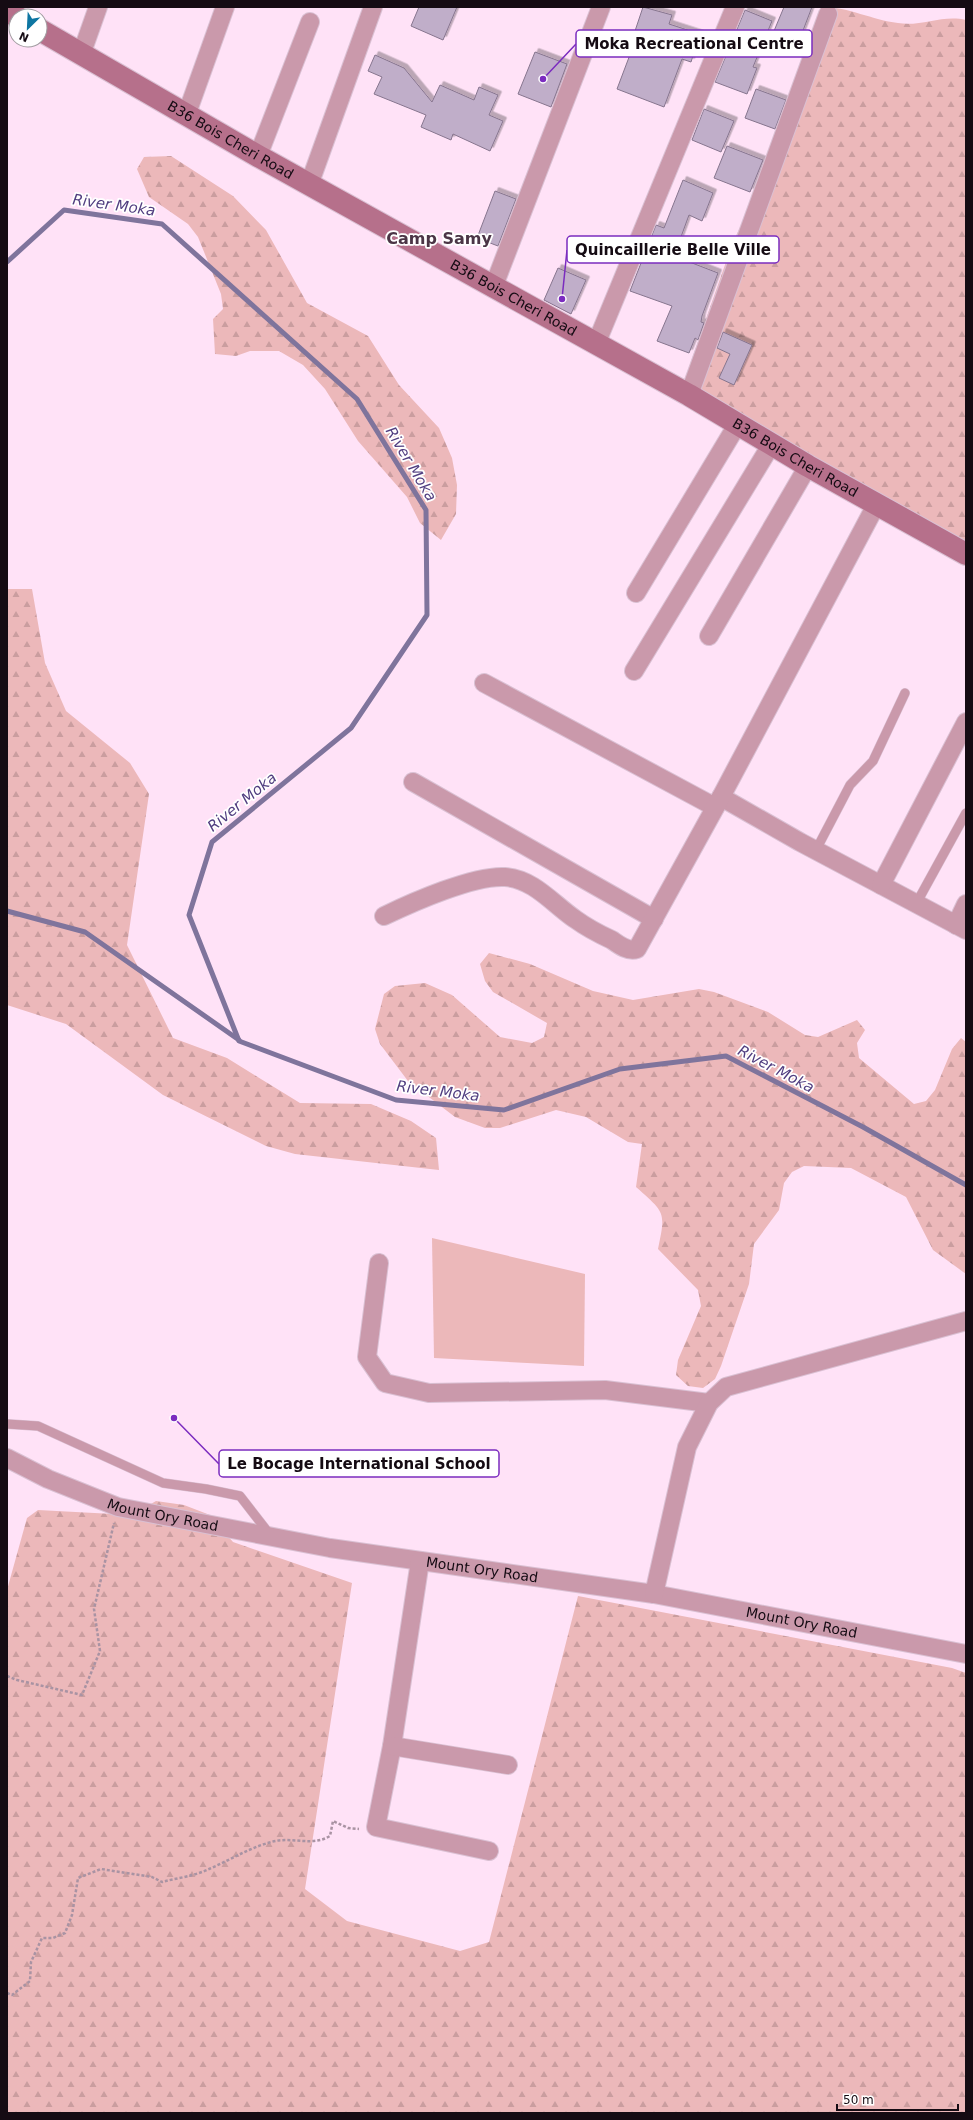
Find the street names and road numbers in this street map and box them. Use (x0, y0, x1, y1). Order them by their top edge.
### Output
street label: B36 Bois Cheri Road (165, 98, 296, 182)
street label: B36 Bois Cheri Road (447, 256, 580, 339)
street label: B36 Bois Cheri Road (730, 415, 861, 500)
street label: Mount Ory Road (105, 1495, 220, 1534)
street label: Mount Ory Road (425, 1554, 539, 1585)
street label: Mount Ory Road (745, 1604, 859, 1641)

